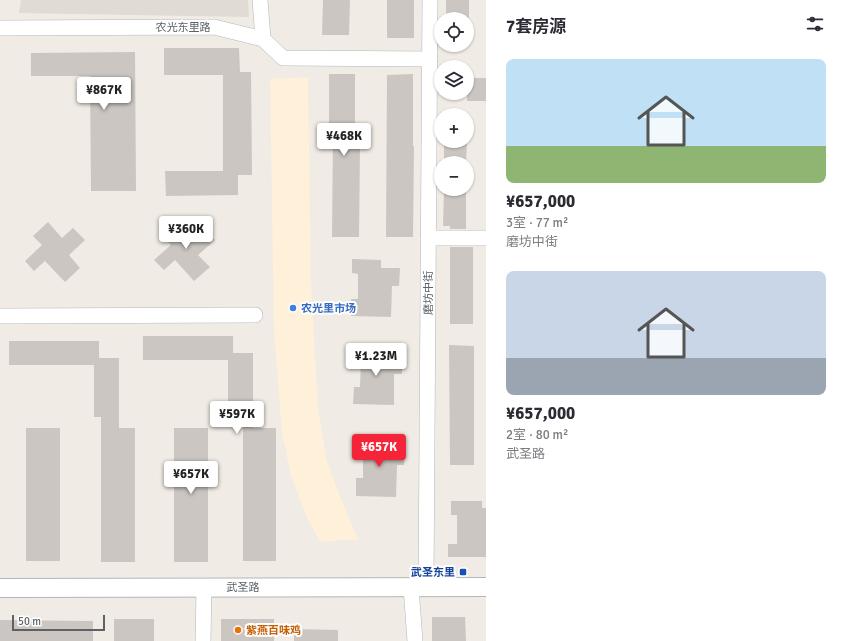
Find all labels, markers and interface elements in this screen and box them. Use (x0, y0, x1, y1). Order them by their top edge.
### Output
map controls (434, 12, 474, 196)
button: locate (434, 12, 474, 52)
icon: filters (804, 13, 826, 35)
text: 7套房源 (506, 16, 566, 37)
street label: 农光东里路 (156, 21, 211, 34)
button: layers (434, 60, 474, 100)
pin: ¥867K (76, 77, 132, 111)
text: ¥867K (86, 82, 122, 98)
icon: home (630, 85, 702, 157)
button: + (434, 108, 474, 148)
pin: ¥468K (316, 123, 372, 157)
text: ¥468K (326, 128, 362, 144)
button: − (434, 156, 474, 196)
text: ¥657,000 (506, 191, 575, 212)
text: 3室 · 77 m² (506, 215, 568, 231)
pin: ¥360K (158, 216, 214, 250)
text: ¥360K (168, 221, 204, 237)
text: 磨坊中街 (506, 234, 558, 250)
street label: 磨坊中街 (422, 271, 435, 315)
icon: home (630, 297, 702, 369)
place label: 农光里市场 (301, 302, 356, 315)
marker: 农光里市场 (288, 303, 298, 313)
pin: ¥1.23M (343, 343, 409, 377)
text: ¥1.23M (355, 348, 397, 364)
pin: ¥597K (209, 401, 265, 435)
text: ¥657,000 (506, 403, 575, 424)
text: ¥597K (219, 406, 255, 422)
text: 2室 · 80 m² (506, 427, 568, 443)
pin: ¥657K (351, 434, 407, 468)
text: ¥657K (361, 439, 397, 455)
text: 武圣路 (506, 446, 545, 462)
pin: ¥657K (163, 461, 219, 495)
text: ¥657K (173, 466, 209, 482)
place label: 武圣东里 (411, 566, 455, 579)
marker: 武圣东里 (458, 567, 468, 577)
street label: 武圣路 (227, 581, 260, 594)
scale bar (12, 613, 105, 632)
text: 50 m (18, 615, 41, 628)
place label: 紫燕百味鸡 (246, 624, 301, 637)
marker: 紫燕百味鸡 (233, 625, 243, 635)

